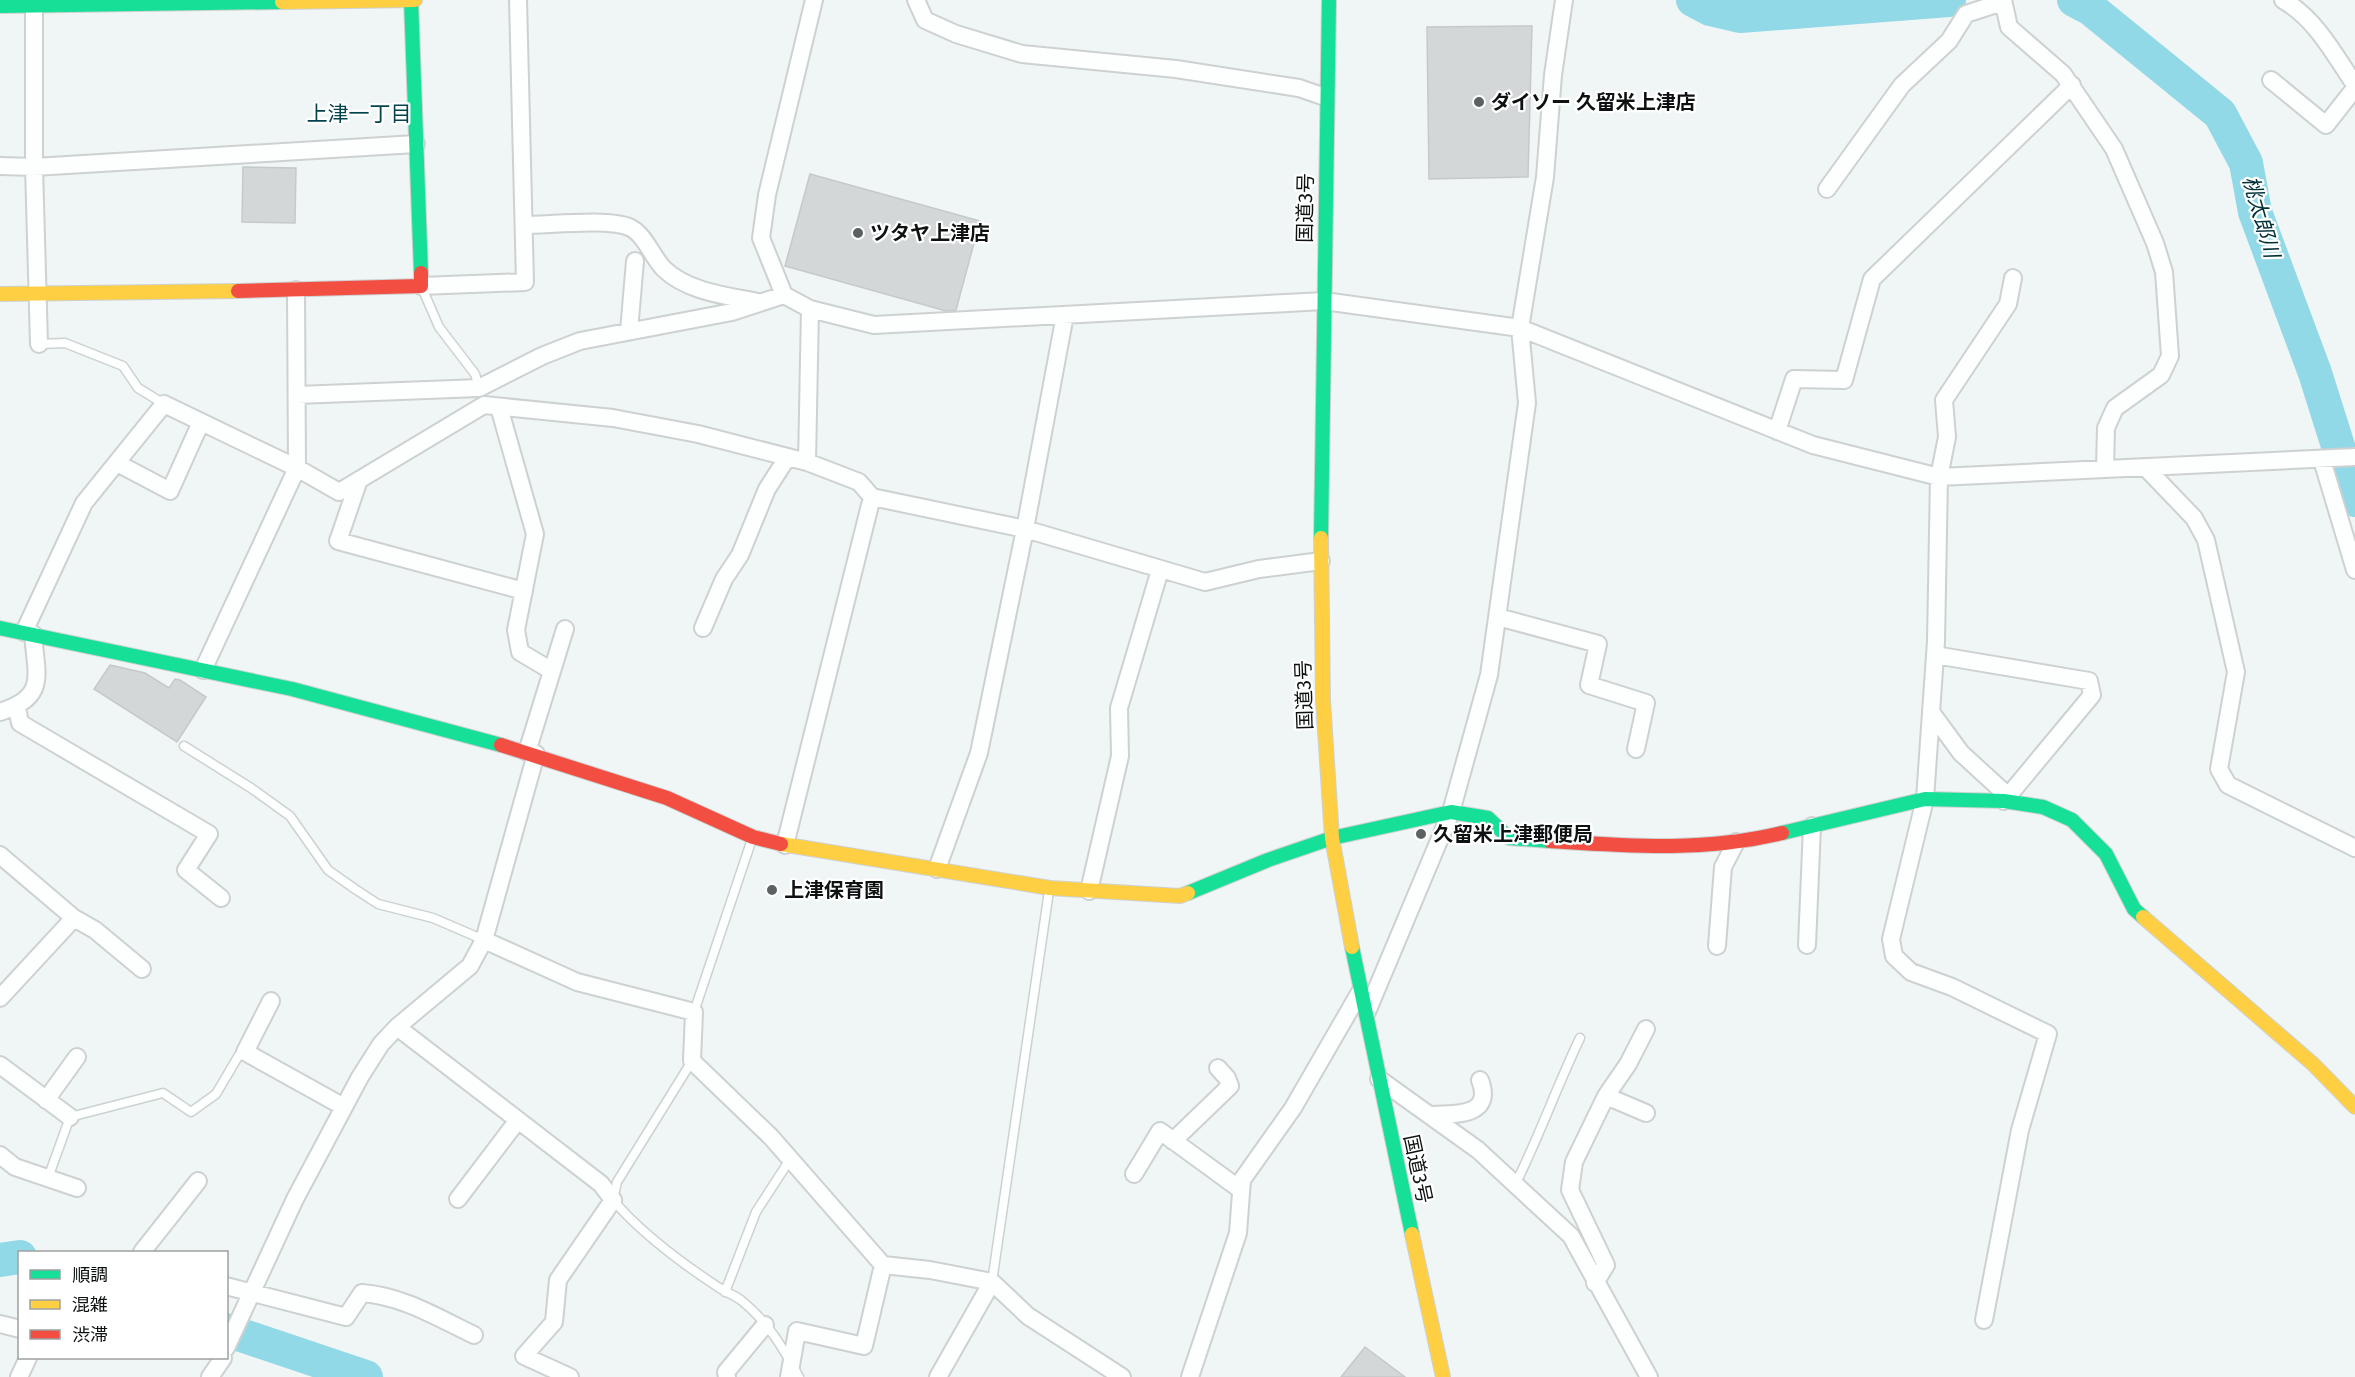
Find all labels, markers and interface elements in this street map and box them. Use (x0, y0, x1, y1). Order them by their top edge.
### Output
place label: ダイソー 久留米上津店 (1491, 90, 1696, 114)
marker: ダイソー 久留米上津店 (1472, 95, 1486, 109)
district label: 上津一丁目 (307, 101, 412, 127)
street label: 国道3号 (1292, 173, 1318, 243)
water label: 桃太郎川 (2237, 173, 2286, 263)
place label: ツタヤ上津店 (870, 221, 990, 245)
marker: ツタヤ上津店 (851, 226, 865, 240)
street label: 国道3号 (1291, 660, 1317, 730)
place label: 久留米上津郵便局 (1433, 822, 1593, 846)
marker: 久留米上津郵便局 (1414, 827, 1428, 841)
place label: 上津保育園 (784, 878, 884, 902)
marker: 上津保育園 (765, 883, 779, 897)
street label: 国道3号 (1399, 1132, 1437, 1206)
legend (18, 1251, 228, 1359)
text: 順調 (72, 1264, 108, 1286)
text: 混雑 (72, 1294, 108, 1316)
text: 渋滞 (72, 1324, 108, 1346)

